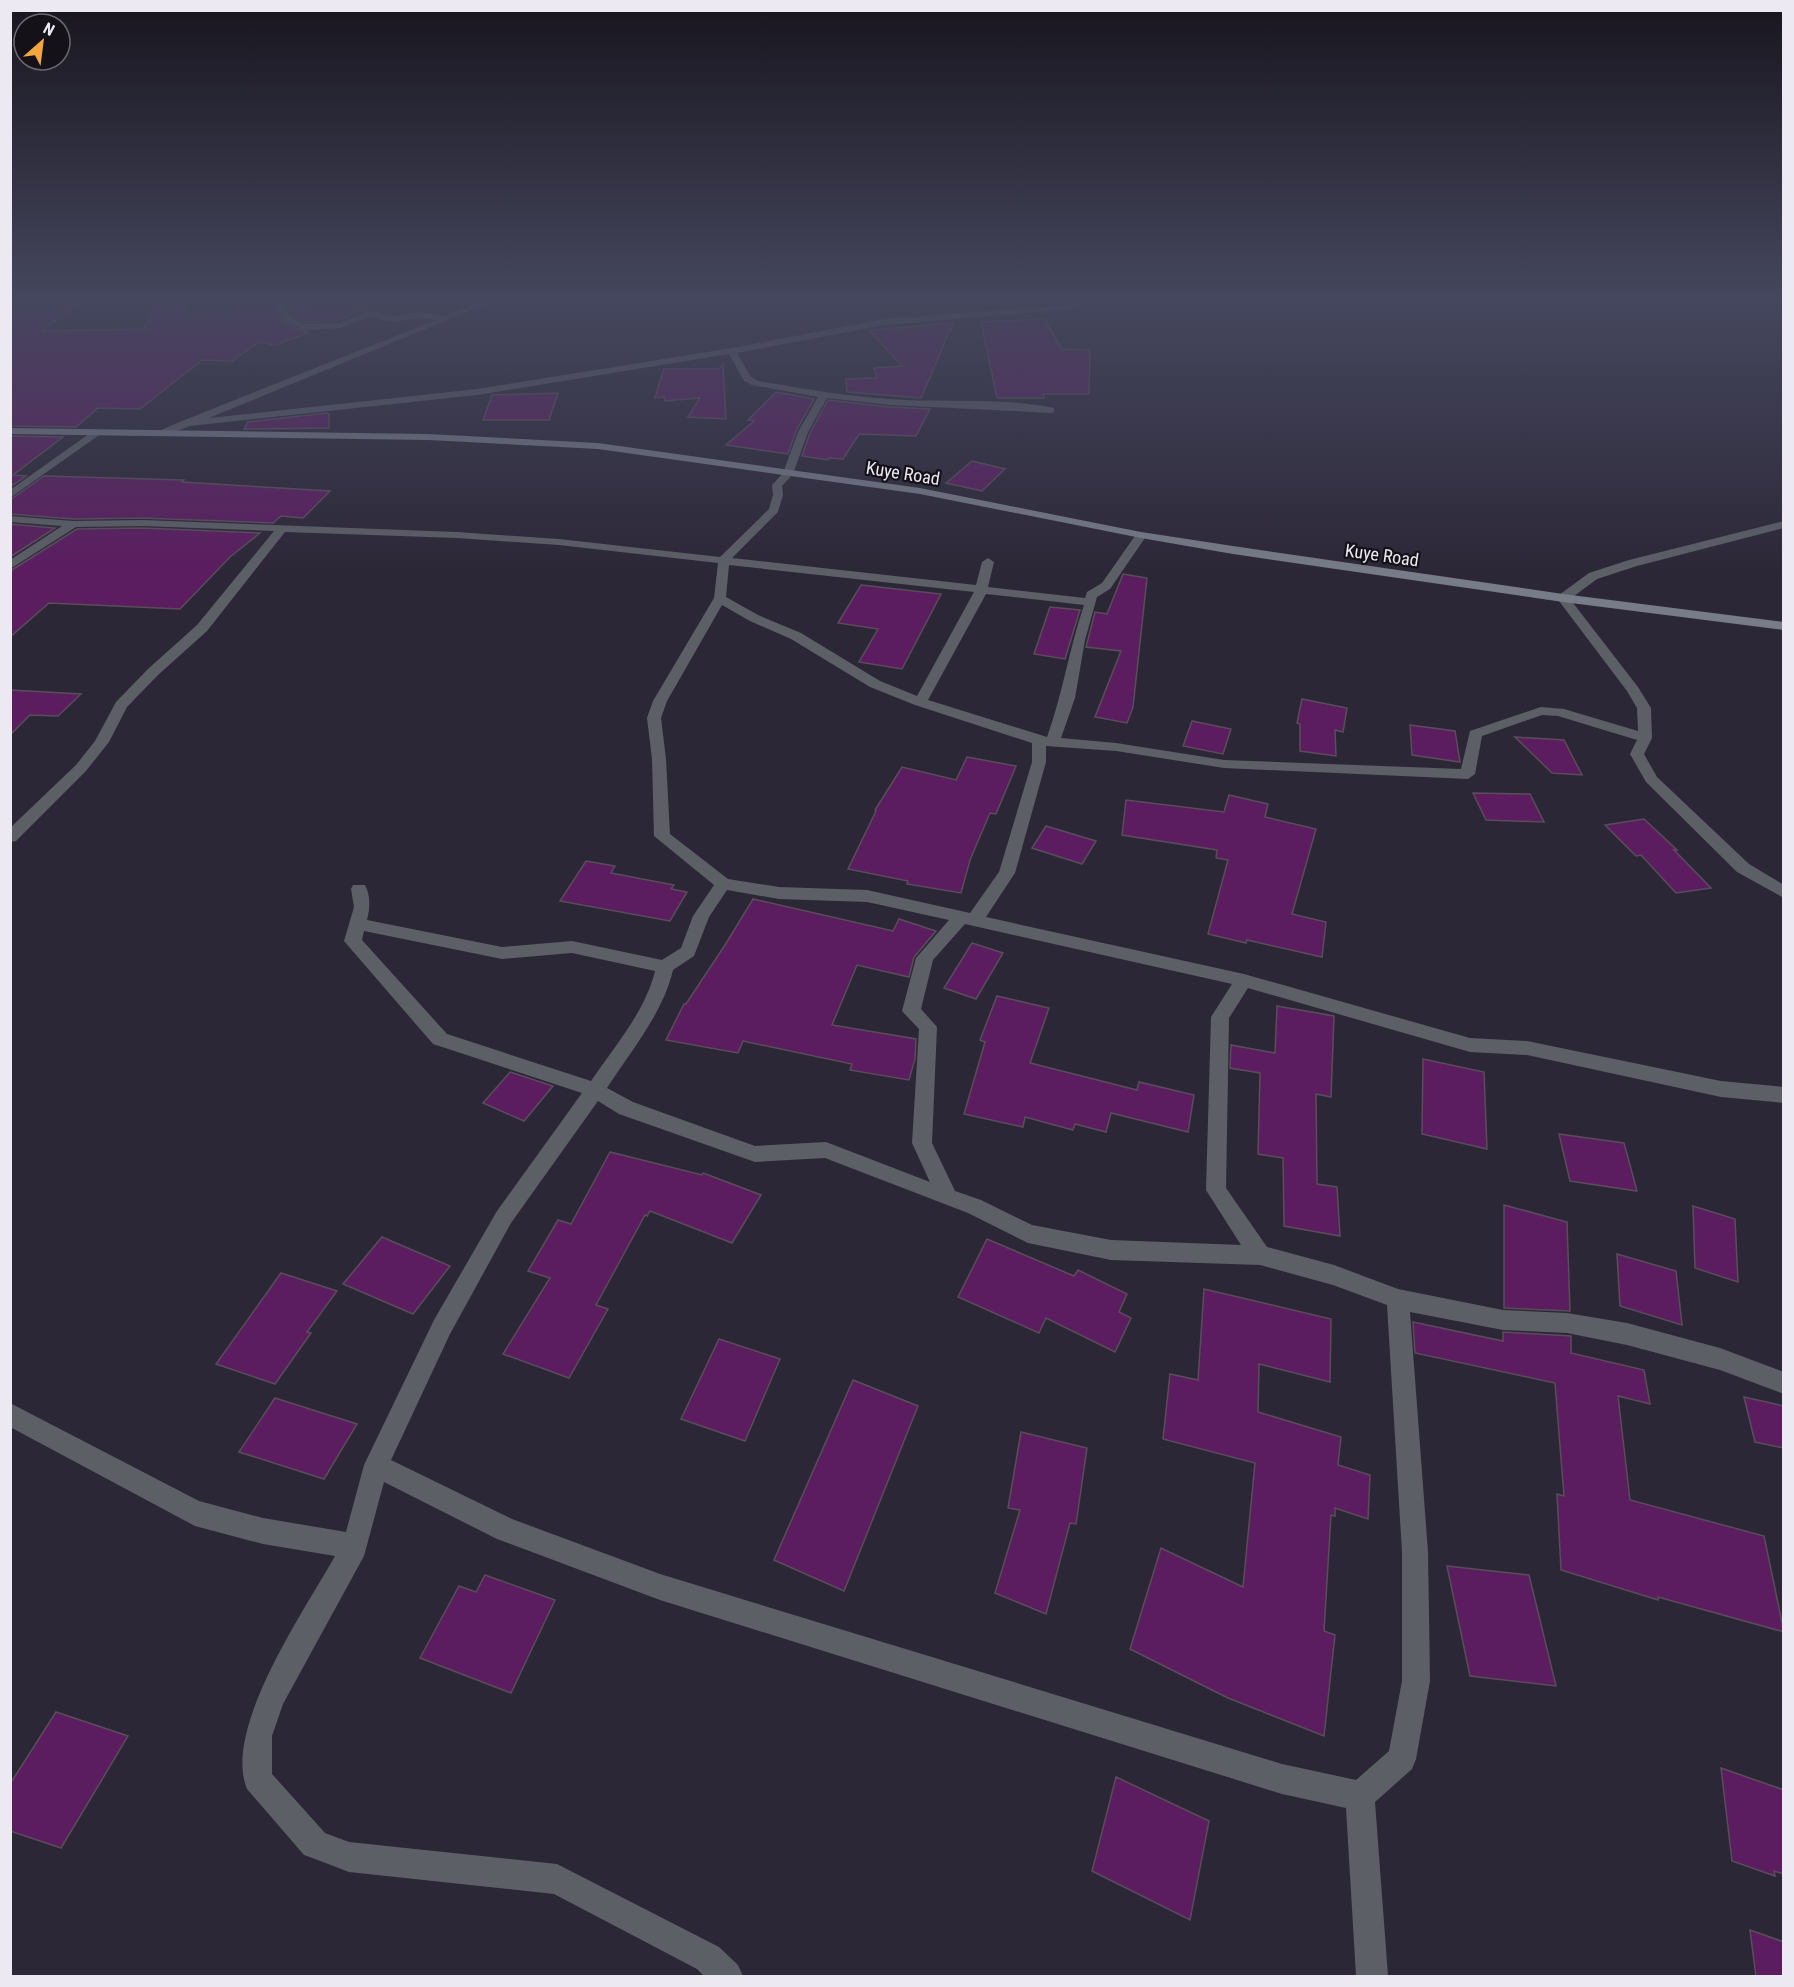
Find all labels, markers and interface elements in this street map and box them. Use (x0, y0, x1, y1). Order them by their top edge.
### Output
north arrow (12, 12, 72, 72)
text: N (40, 19, 58, 40)
street label: Kuye Road (865, 457, 941, 489)
street label: Kuye Road (1344, 539, 1420, 571)

